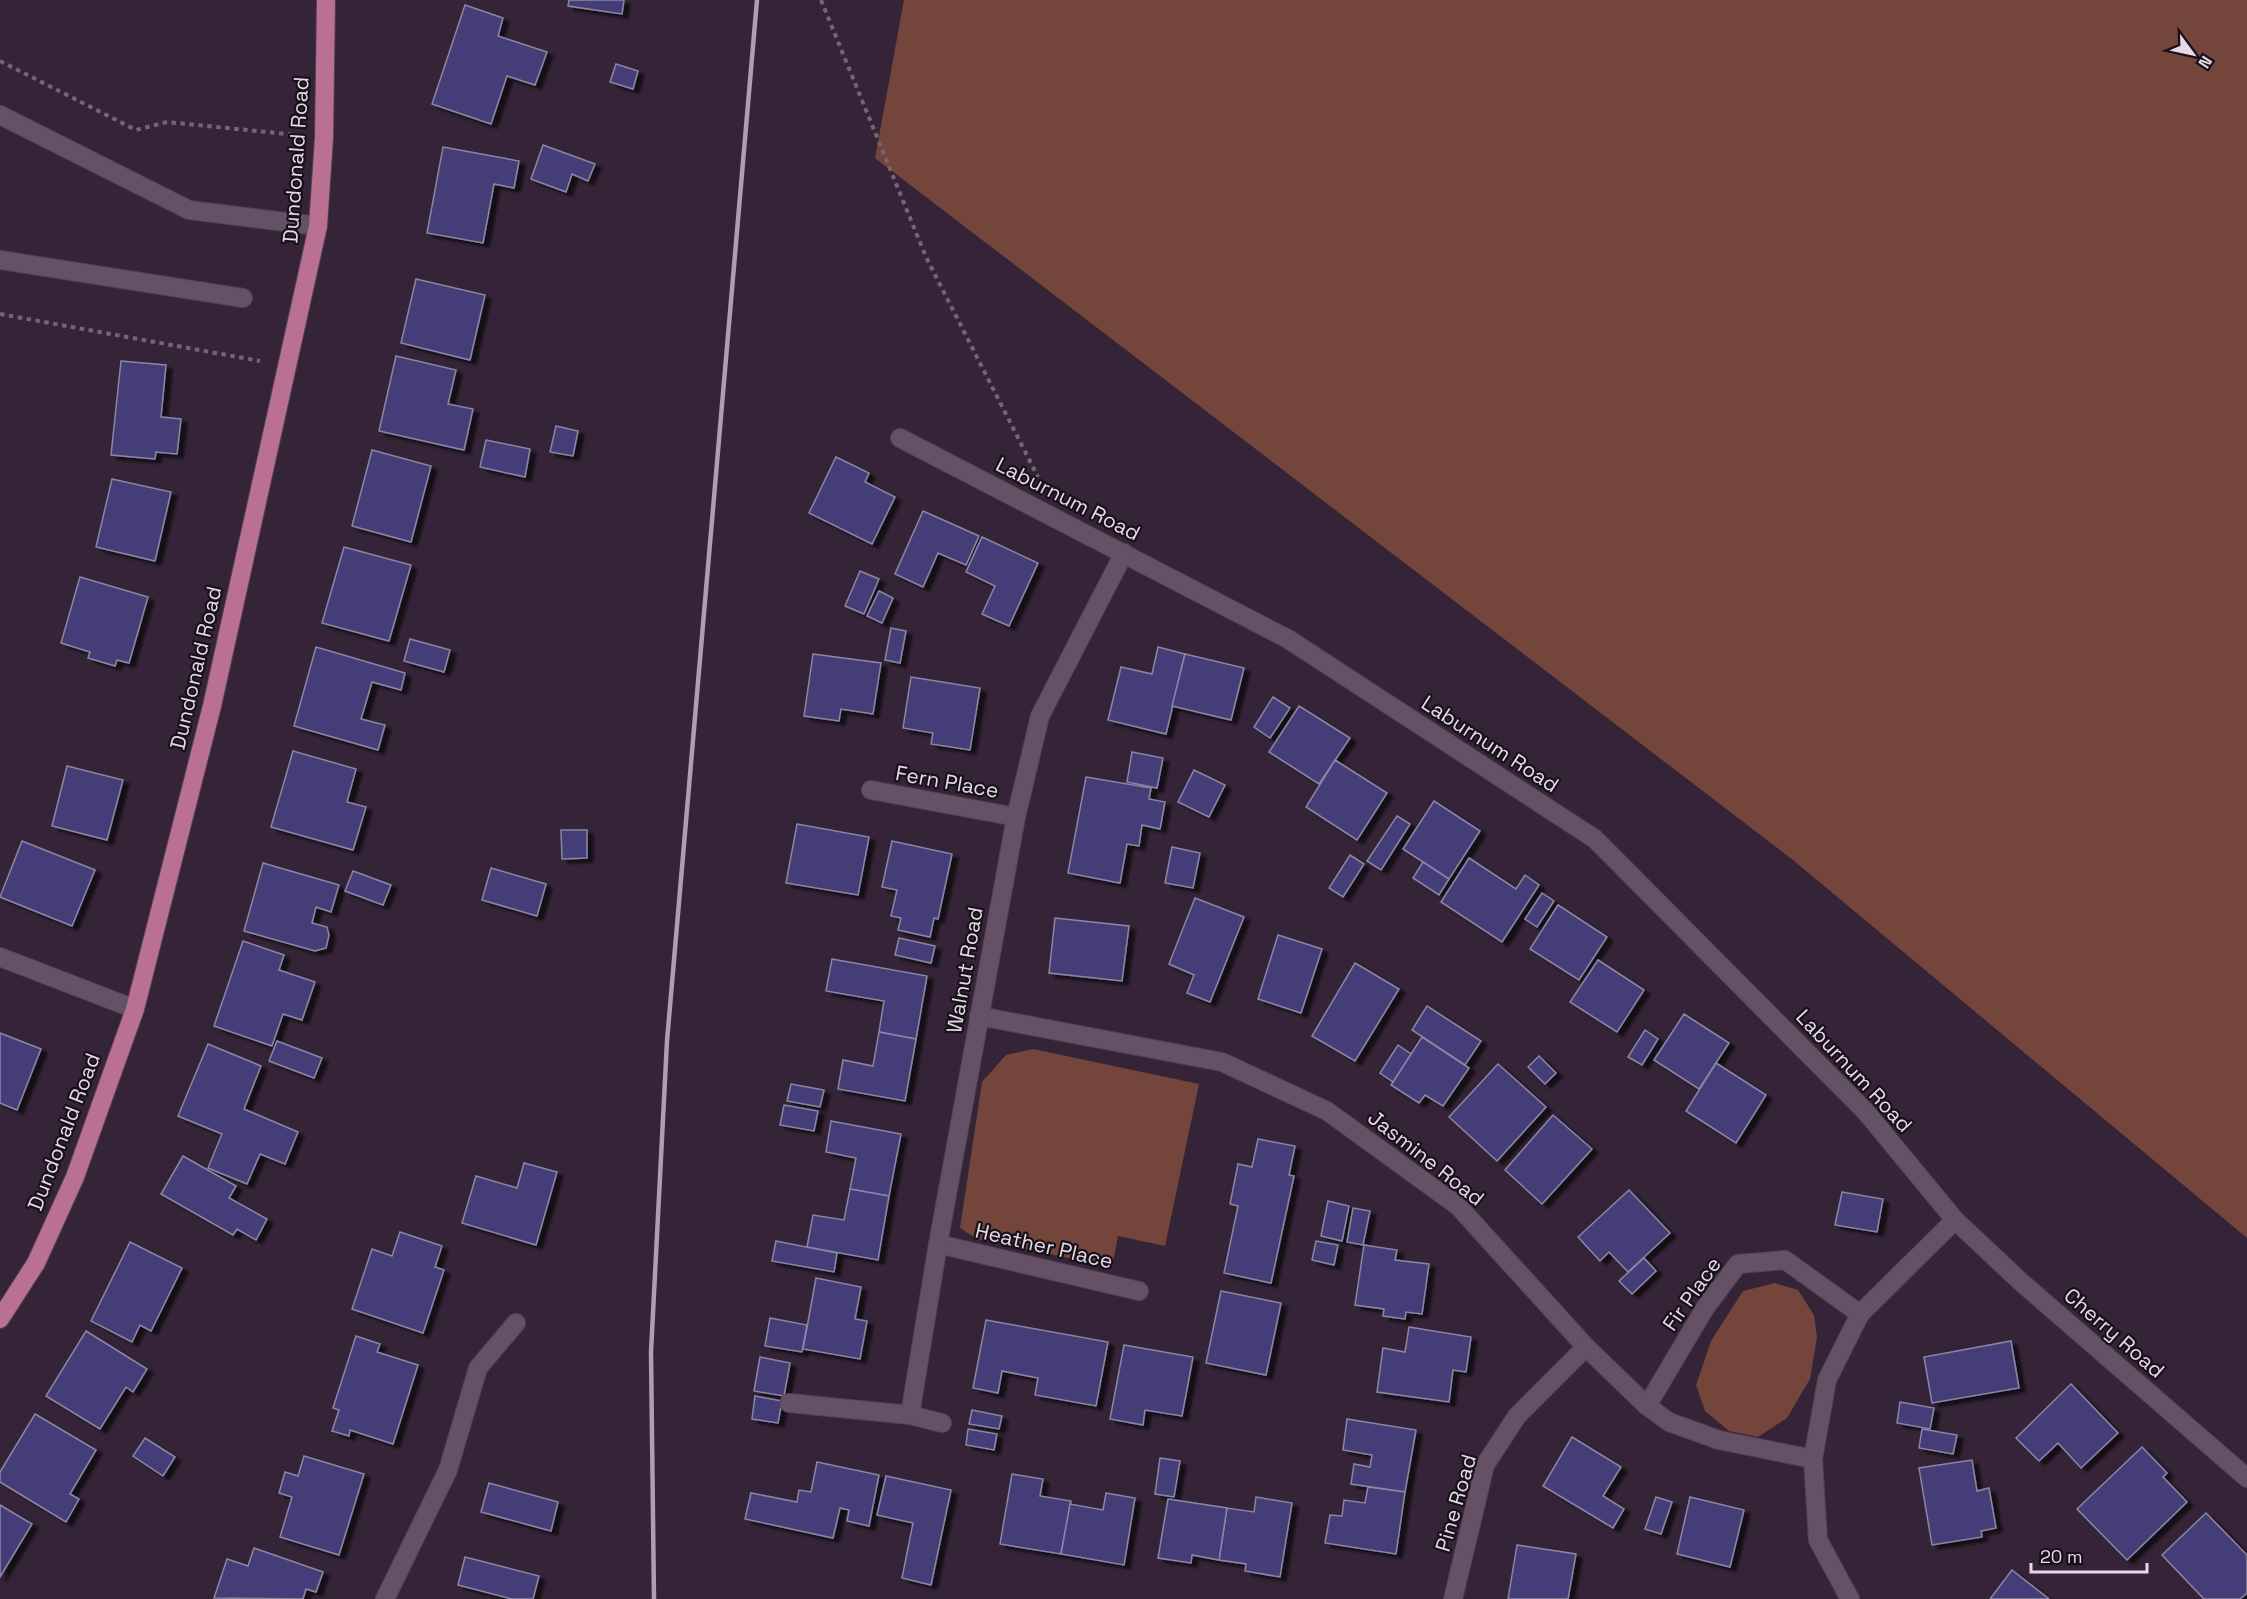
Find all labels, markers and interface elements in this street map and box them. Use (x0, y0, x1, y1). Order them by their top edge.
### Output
north arrow (2163, 24, 2223, 84)
text: N (2193, 52, 2217, 72)
street label: Dundonald Road (276, 76, 315, 244)
street label: Laburnum Road (992, 451, 1145, 547)
street label: Dundonald Road (164, 584, 227, 752)
street label: Laburnum Road (1416, 689, 1564, 798)
street label: Fern Place (893, 759, 1001, 804)
street label: Walnut Road (940, 905, 989, 1035)
street label: Laburnum Road (1790, 1004, 1918, 1138)
street label: Dundonald Road (21, 1049, 106, 1214)
street label: Jasmine Road (1363, 1104, 1490, 1211)
street label: Heather Place (973, 1217, 1116, 1274)
street label: Fir Place (1656, 1251, 1727, 1336)
street label: Cherry Road (2059, 1282, 2170, 1384)
street label: Pine Road (1429, 1451, 1482, 1555)
scale bar (2031, 1536, 2146, 1574)
text: 20 m (2040, 1545, 2083, 1568)

